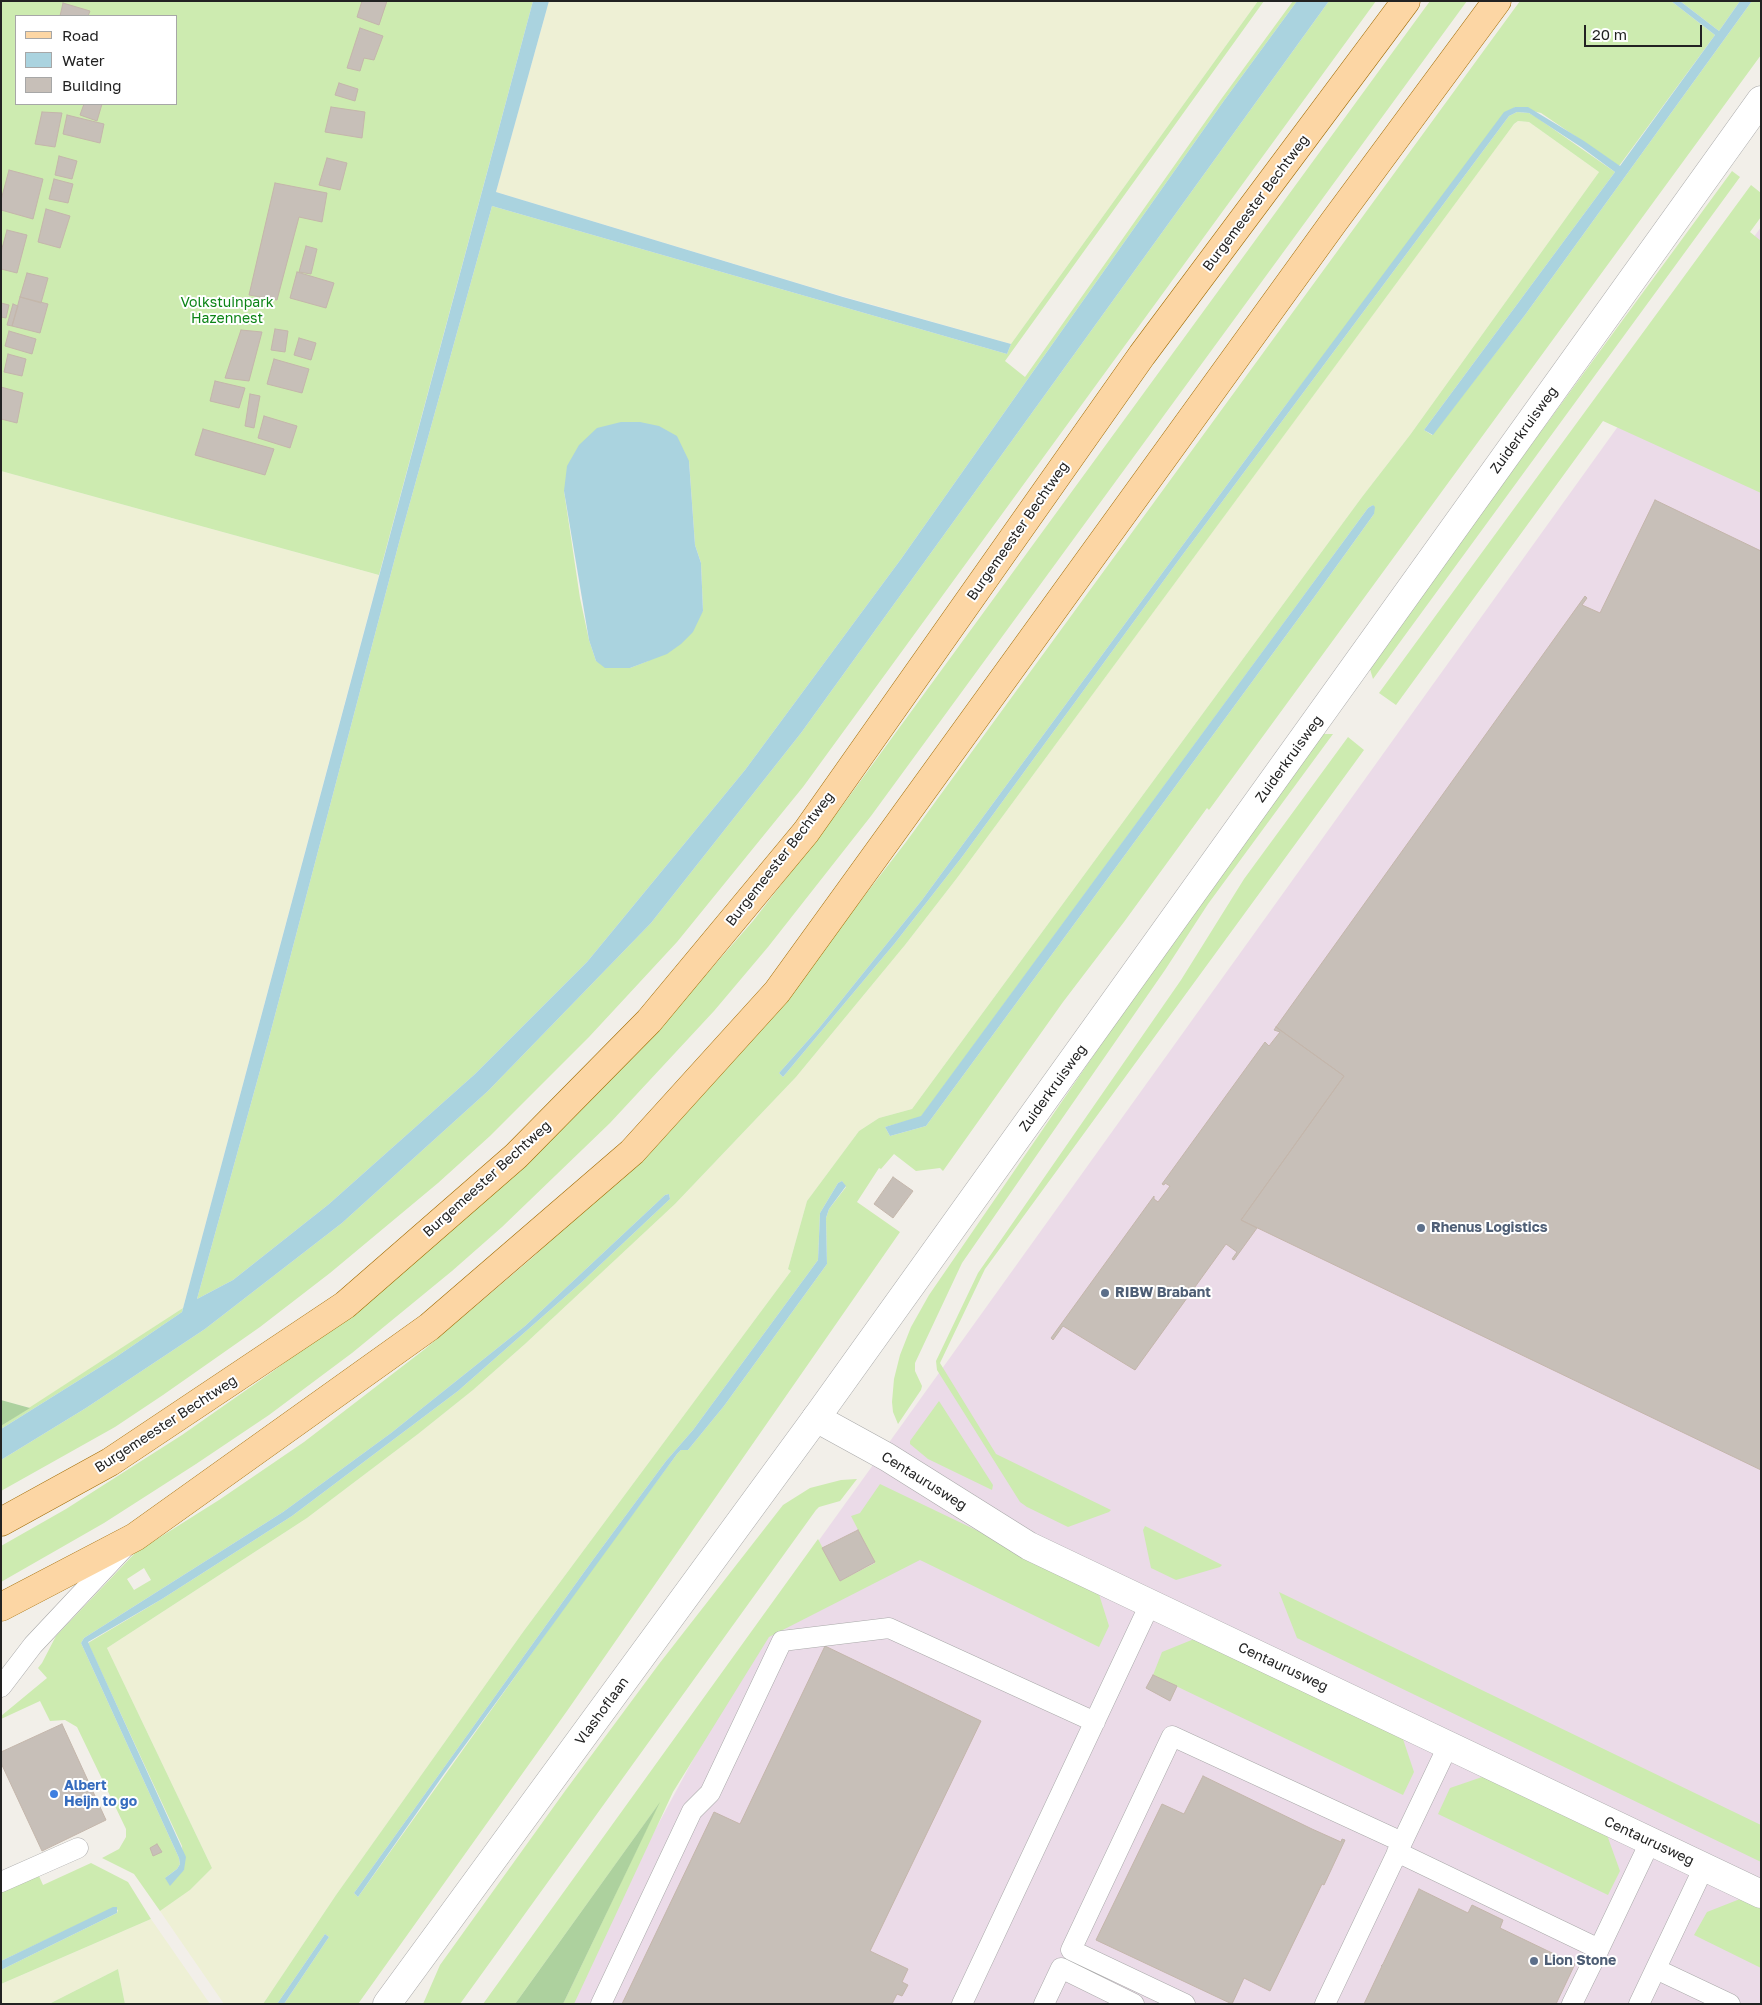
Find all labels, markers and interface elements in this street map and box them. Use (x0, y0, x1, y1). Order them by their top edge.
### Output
legend (15, 15, 178, 105)
scale bar (1587, 15, 1704, 47)
text: 20 m (1592, 25, 1627, 43)
text: Road (62, 26, 99, 44)
text: Water (62, 51, 105, 69)
text: Building (62, 76, 122, 94)
street label: Burgemeester Bechtweg (1199, 132, 1313, 274)
park label: Volkstuinpark Hazennest (180, 295, 274, 328)
street label: Zuiderkruisweg (1487, 383, 1561, 477)
street label: Burgemeester Bechtweg (964, 458, 1072, 604)
street label: Zuiderkruisweg (1252, 712, 1326, 806)
street label: Burgemeester Bechtweg (722, 788, 838, 930)
street label: Zuiderkruisweg (1016, 1041, 1090, 1135)
street label: Burgemeester Bechtweg (420, 1117, 554, 1241)
place label: Rhenus Logistics (1431, 1220, 1548, 1236)
marker: Rhenus Logistics (1415, 1222, 1427, 1234)
place label: RIBW Brabant (1115, 1285, 1211, 1301)
marker: RIBW Brabant (1099, 1287, 1111, 1299)
street label: Burgemeester Bechtweg (92, 1372, 240, 1476)
street label: Centaurusweg (878, 1448, 970, 1514)
street label: Centaurusweg (1235, 1639, 1331, 1695)
street label: Vlashoflaan (572, 1674, 632, 1748)
place label: Albert Heijn to go (64, 1778, 137, 1810)
marker: Albert Heijn to go (48, 1788, 60, 1800)
street label: Centaurusweg (1601, 1813, 1697, 1869)
place label: Lion Stone (1544, 1953, 1616, 1969)
marker: Lion Stone (1528, 1955, 1540, 1967)

